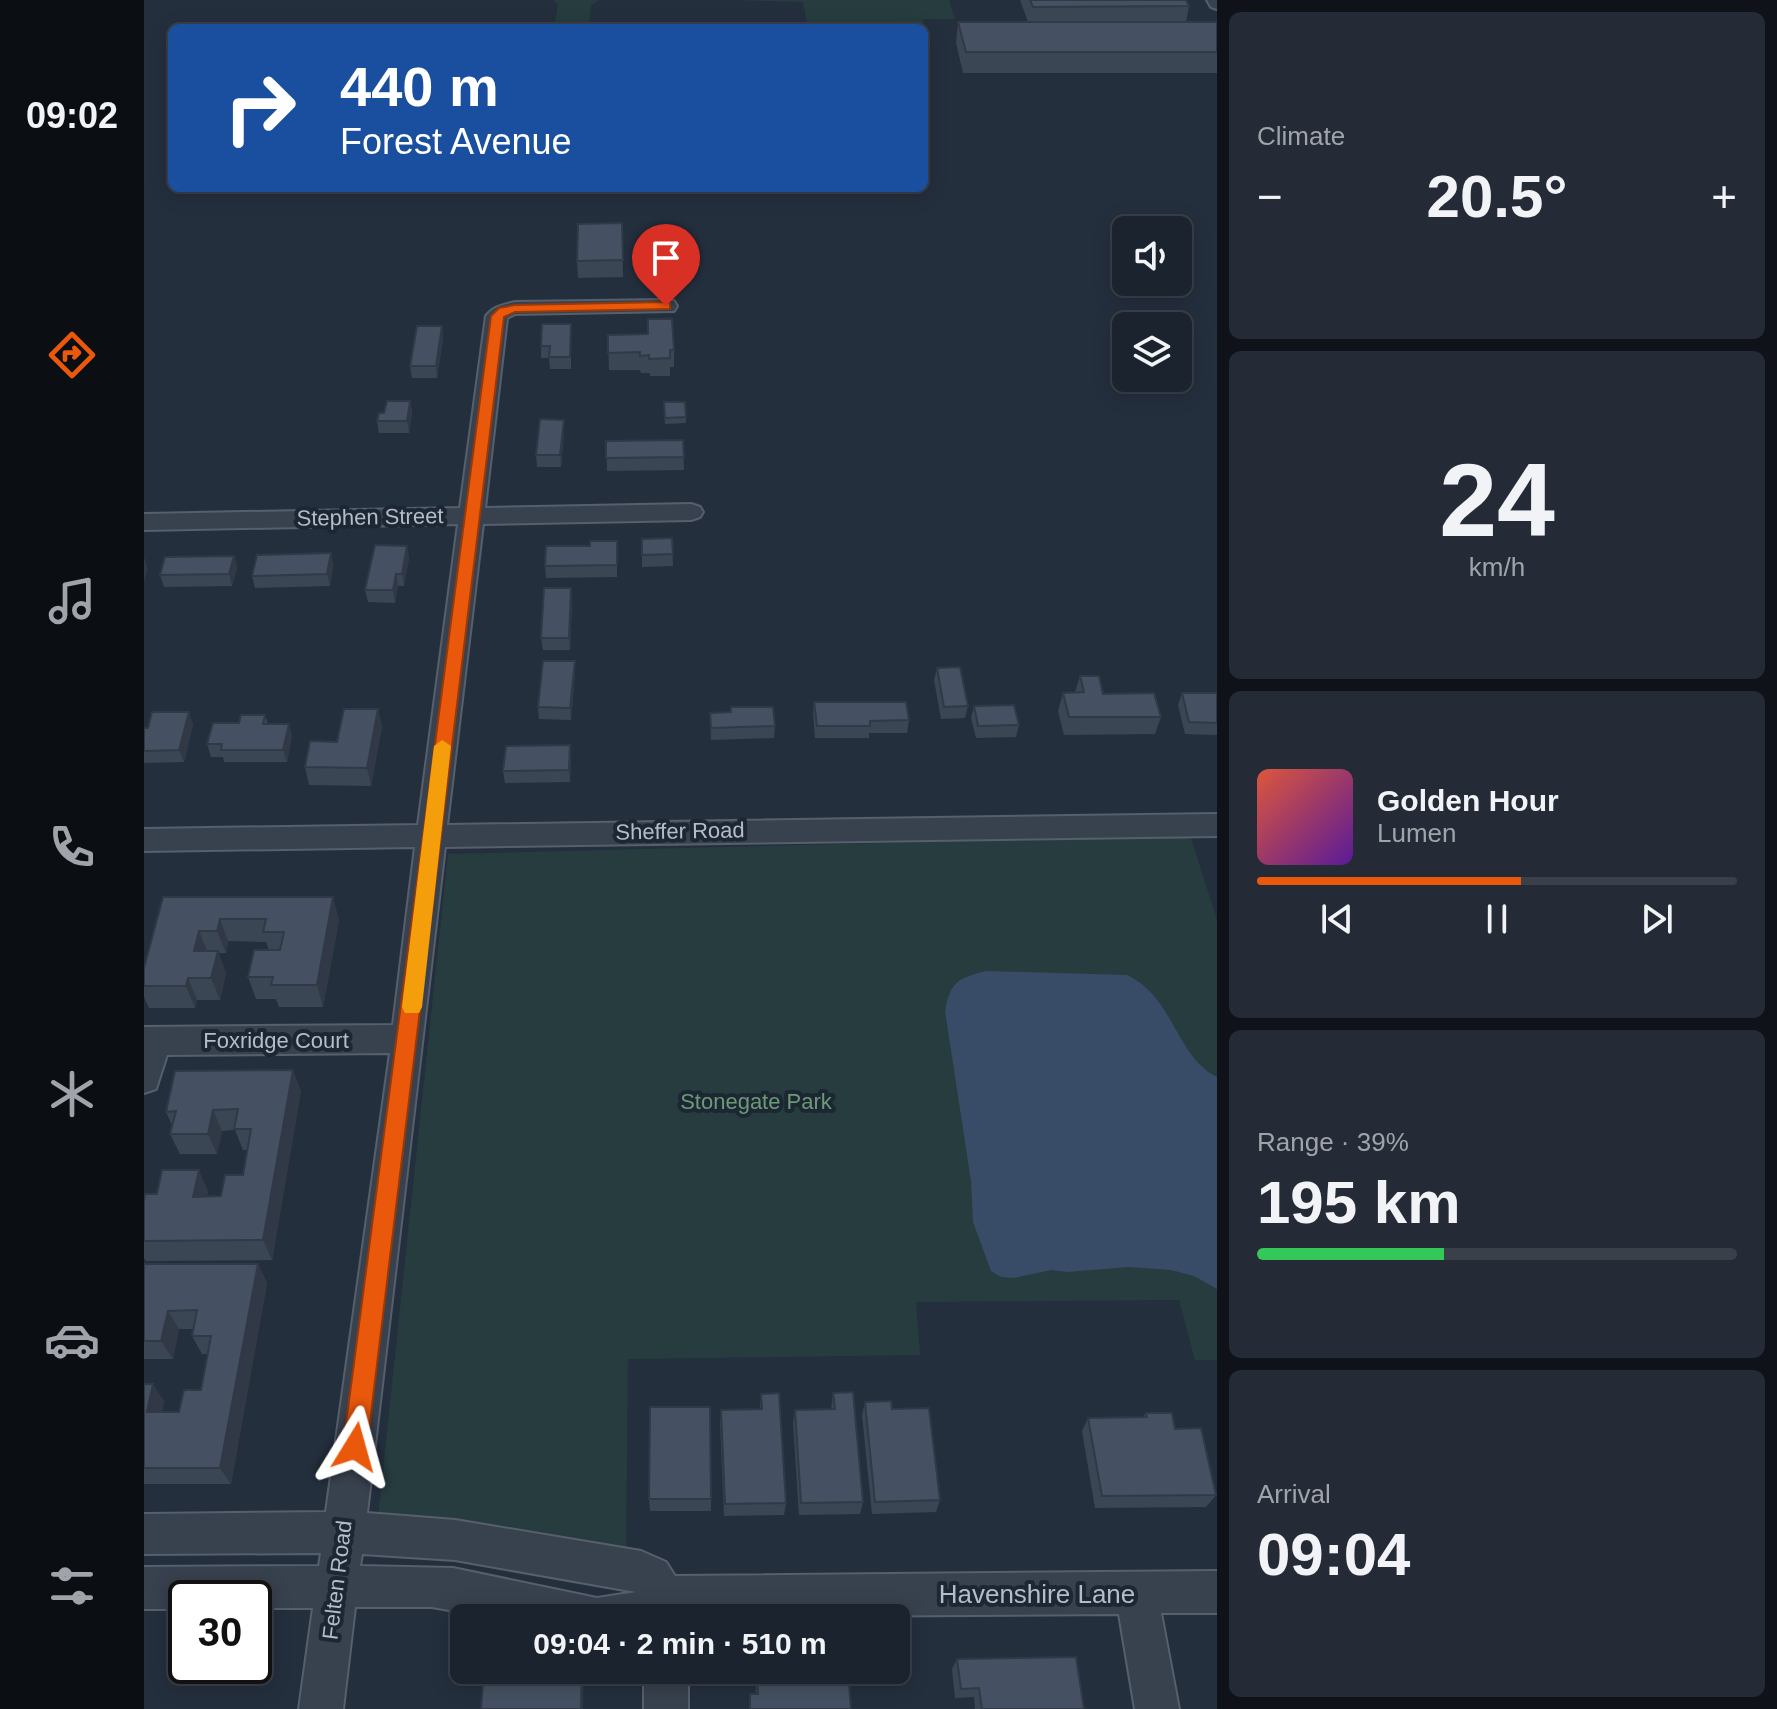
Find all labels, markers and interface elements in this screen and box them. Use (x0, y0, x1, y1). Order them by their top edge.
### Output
text: 440 m (340, 55, 499, 118)
icon: right (208, 56, 312, 160)
text: 09:02 (26, 95, 118, 136)
text: Forest Avenue (340, 121, 572, 162)
text: Climate (1257, 121, 1345, 151)
text: 20.5° (1427, 163, 1567, 230)
text: − (1257, 172, 1283, 221)
text: + (1711, 172, 1737, 221)
map controls (1112, 216, 1192, 392)
button: sound (1112, 216, 1192, 296)
pin (632, 224, 700, 306)
icon: arrive (644, 236, 688, 280)
button: layers (1112, 312, 1192, 392)
icon: directions (44, 327, 100, 383)
text: 24 (1439, 442, 1555, 558)
street label: Stephen Street (296, 503, 444, 531)
text: km/h (1469, 552, 1525, 582)
icon: music (44, 573, 100, 629)
text: Golden Hour (1377, 784, 1559, 817)
street label: Sheffer Road (615, 817, 745, 845)
text: Lumen (1377, 818, 1457, 848)
icon: phone (44, 819, 100, 875)
icon: previous (1315, 897, 1359, 941)
icon: pause (1475, 897, 1519, 941)
icon: next (1635, 897, 1679, 941)
street label: Foxridge Court (203, 1028, 349, 1053)
icon: climate (44, 1066, 100, 1122)
park label: Stonegate Park (680, 1089, 833, 1114)
text: Range · 39% (1257, 1127, 1409, 1157)
text: 195 km (1257, 1169, 1461, 1236)
icon: car (44, 1312, 100, 1368)
position arrow (313, 1405, 397, 1489)
text: Arrival (1257, 1479, 1331, 1509)
street label: Felten Road (317, 1519, 357, 1641)
text: 09:04 (1257, 1521, 1410, 1588)
icon: filters (44, 1558, 100, 1614)
street label: Havenshire Lane (939, 1579, 1135, 1609)
speed limit sign: 30 (168, 1580, 272, 1684)
text: 09:04 · 2 min · 510 m (533, 1627, 827, 1660)

